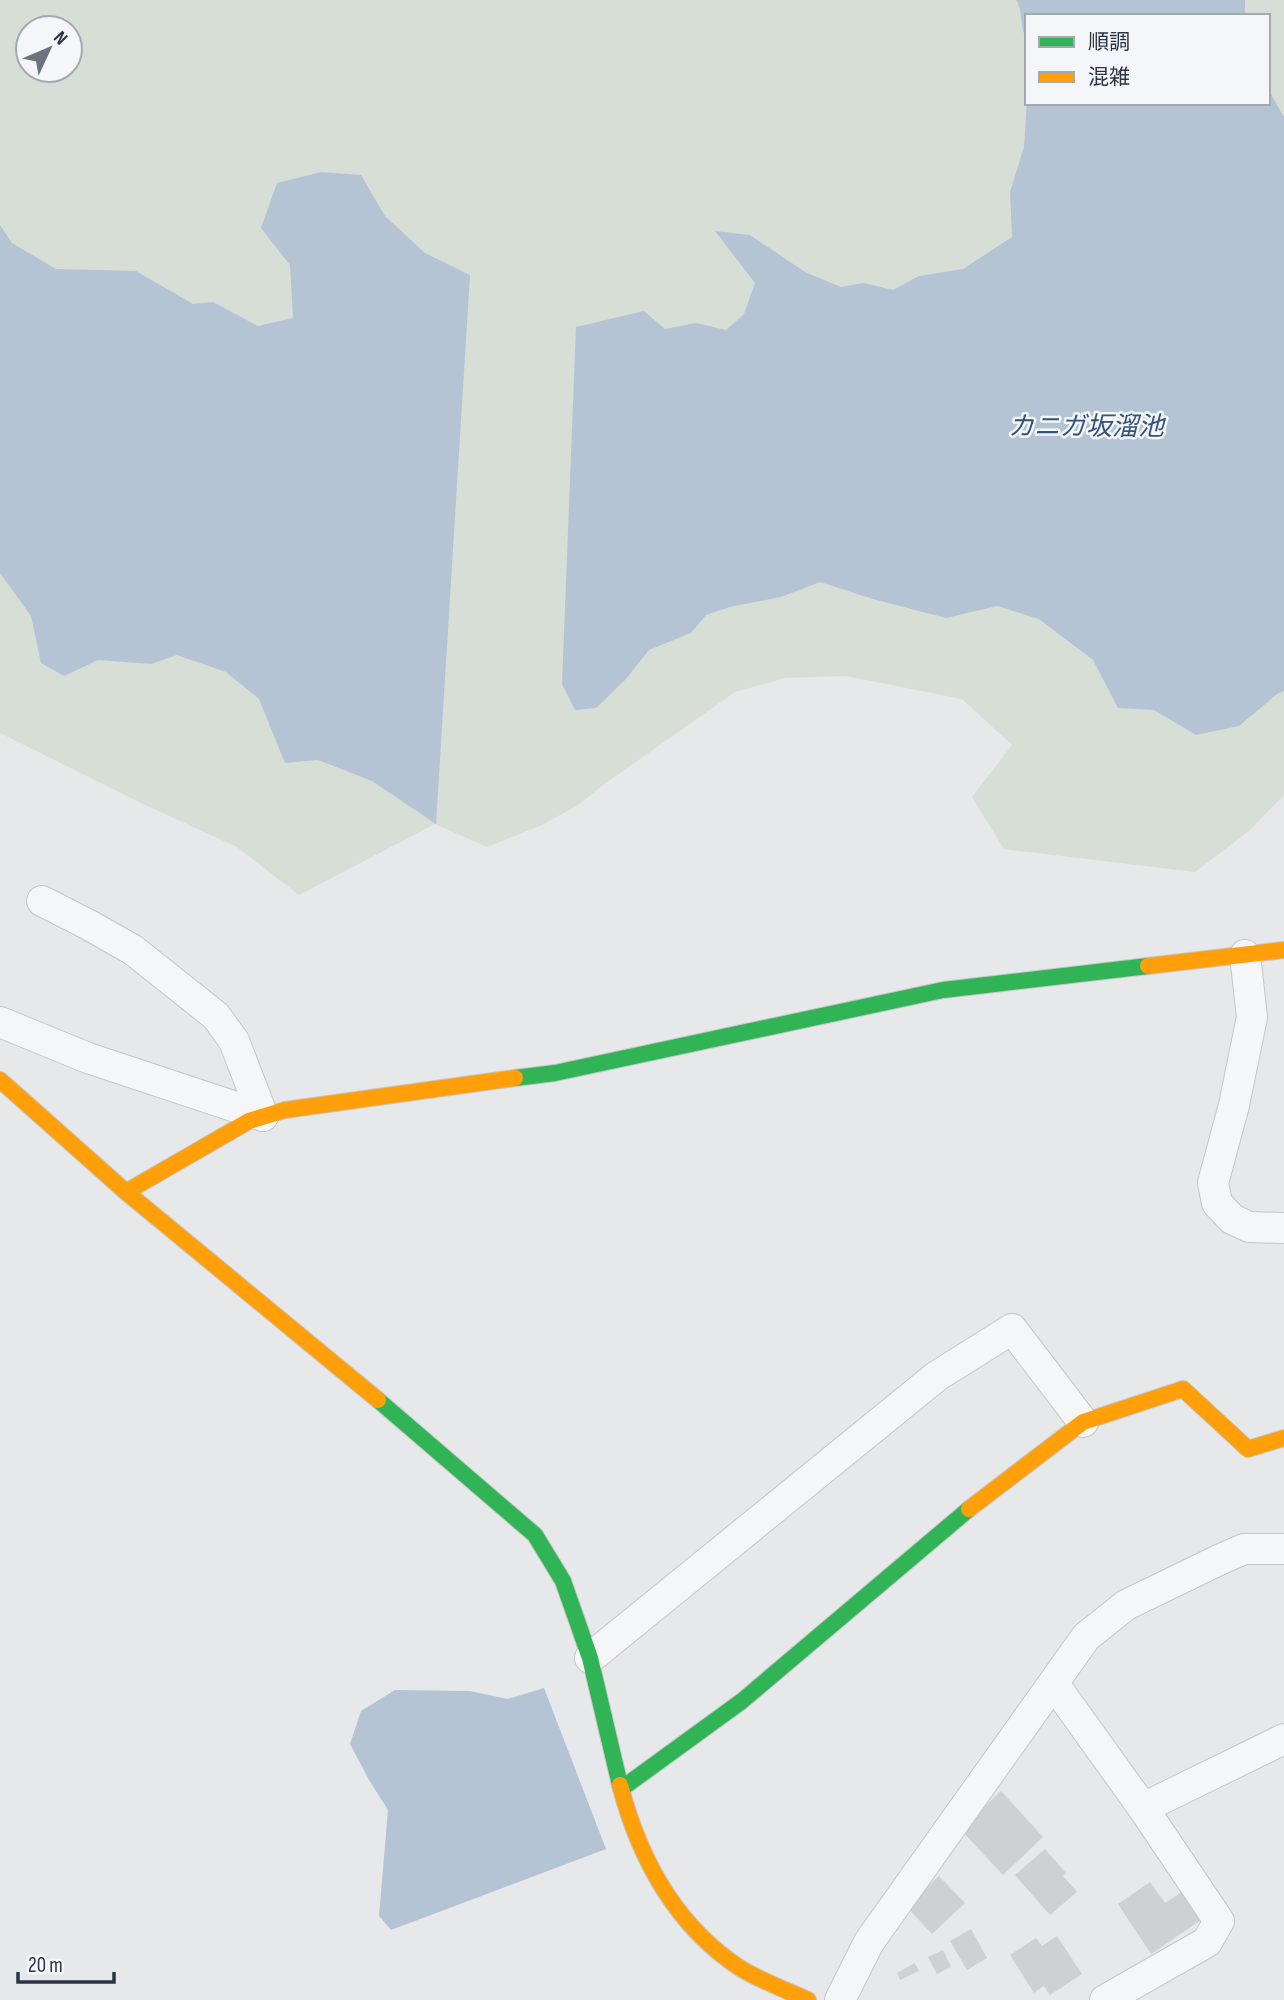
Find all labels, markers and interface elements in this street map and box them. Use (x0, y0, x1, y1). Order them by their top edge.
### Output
north arrow (14, 14, 84, 84)
legend (1025, 14, 1270, 105)
text: N (48, 27, 72, 50)
text: 順調 (1088, 30, 1130, 55)
text: 混雑 (1088, 65, 1130, 90)
water label: カニガ坂溜池 (1008, 412, 1167, 443)
scale bar (18, 1940, 114, 1984)
text: 20 m (28, 1953, 63, 1978)

